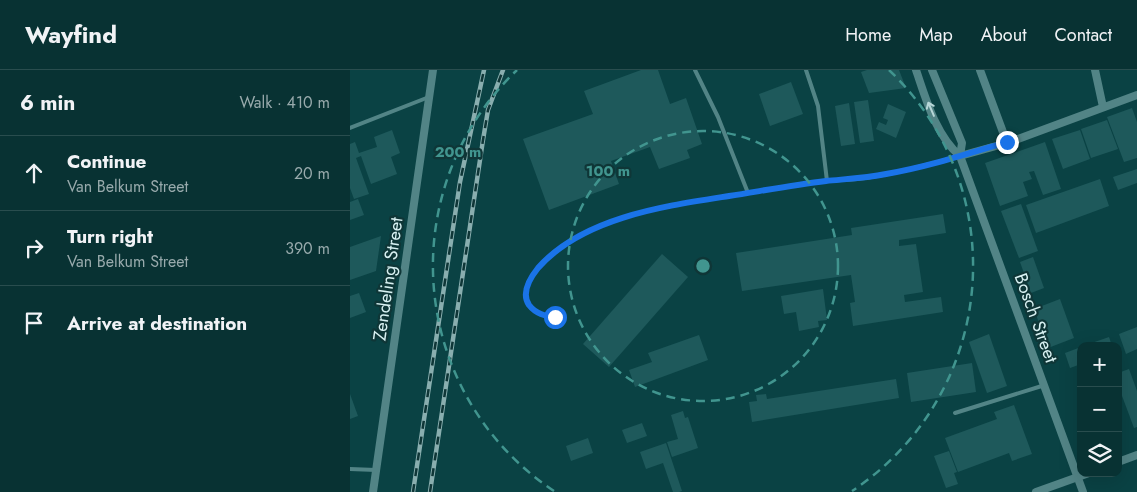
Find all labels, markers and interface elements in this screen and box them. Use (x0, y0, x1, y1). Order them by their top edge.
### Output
text: Wayfind (25, 17, 117, 52)
text: Home (845, 22, 891, 48)
text: Map (919, 22, 953, 48)
text: About (981, 22, 1026, 48)
text: Contact (1054, 22, 1112, 48)
text: 6 min (20, 88, 75, 118)
text: Walk · 410 m (240, 91, 330, 114)
one-way arrow (926, 102, 936, 117)
route end (996, 131, 1019, 154)
text: 200 m (435, 141, 481, 163)
text: Continue (67, 148, 146, 175)
icon: ahead (20, 159, 48, 187)
text: 100 m (586, 160, 630, 182)
text: 20 m (294, 162, 330, 185)
text: Van Belkum Street (67, 175, 188, 198)
street label: Zendeling Street (366, 215, 410, 342)
text: Turn right (67, 223, 153, 250)
icon: right (20, 234, 48, 262)
text: 390 m (285, 237, 330, 260)
text: Van Belkum Street (67, 250, 188, 273)
centre of rings (694, 257, 712, 275)
street label: Bosch Street (1008, 270, 1064, 367)
route start (544, 306, 567, 329)
icon: arrive (20, 309, 48, 337)
text: Arrive at destination (67, 310, 247, 337)
map controls (1077, 342, 1122, 477)
button: + (1077, 342, 1122, 387)
button: − (1077, 387, 1122, 432)
button: layers (1077, 432, 1122, 477)

